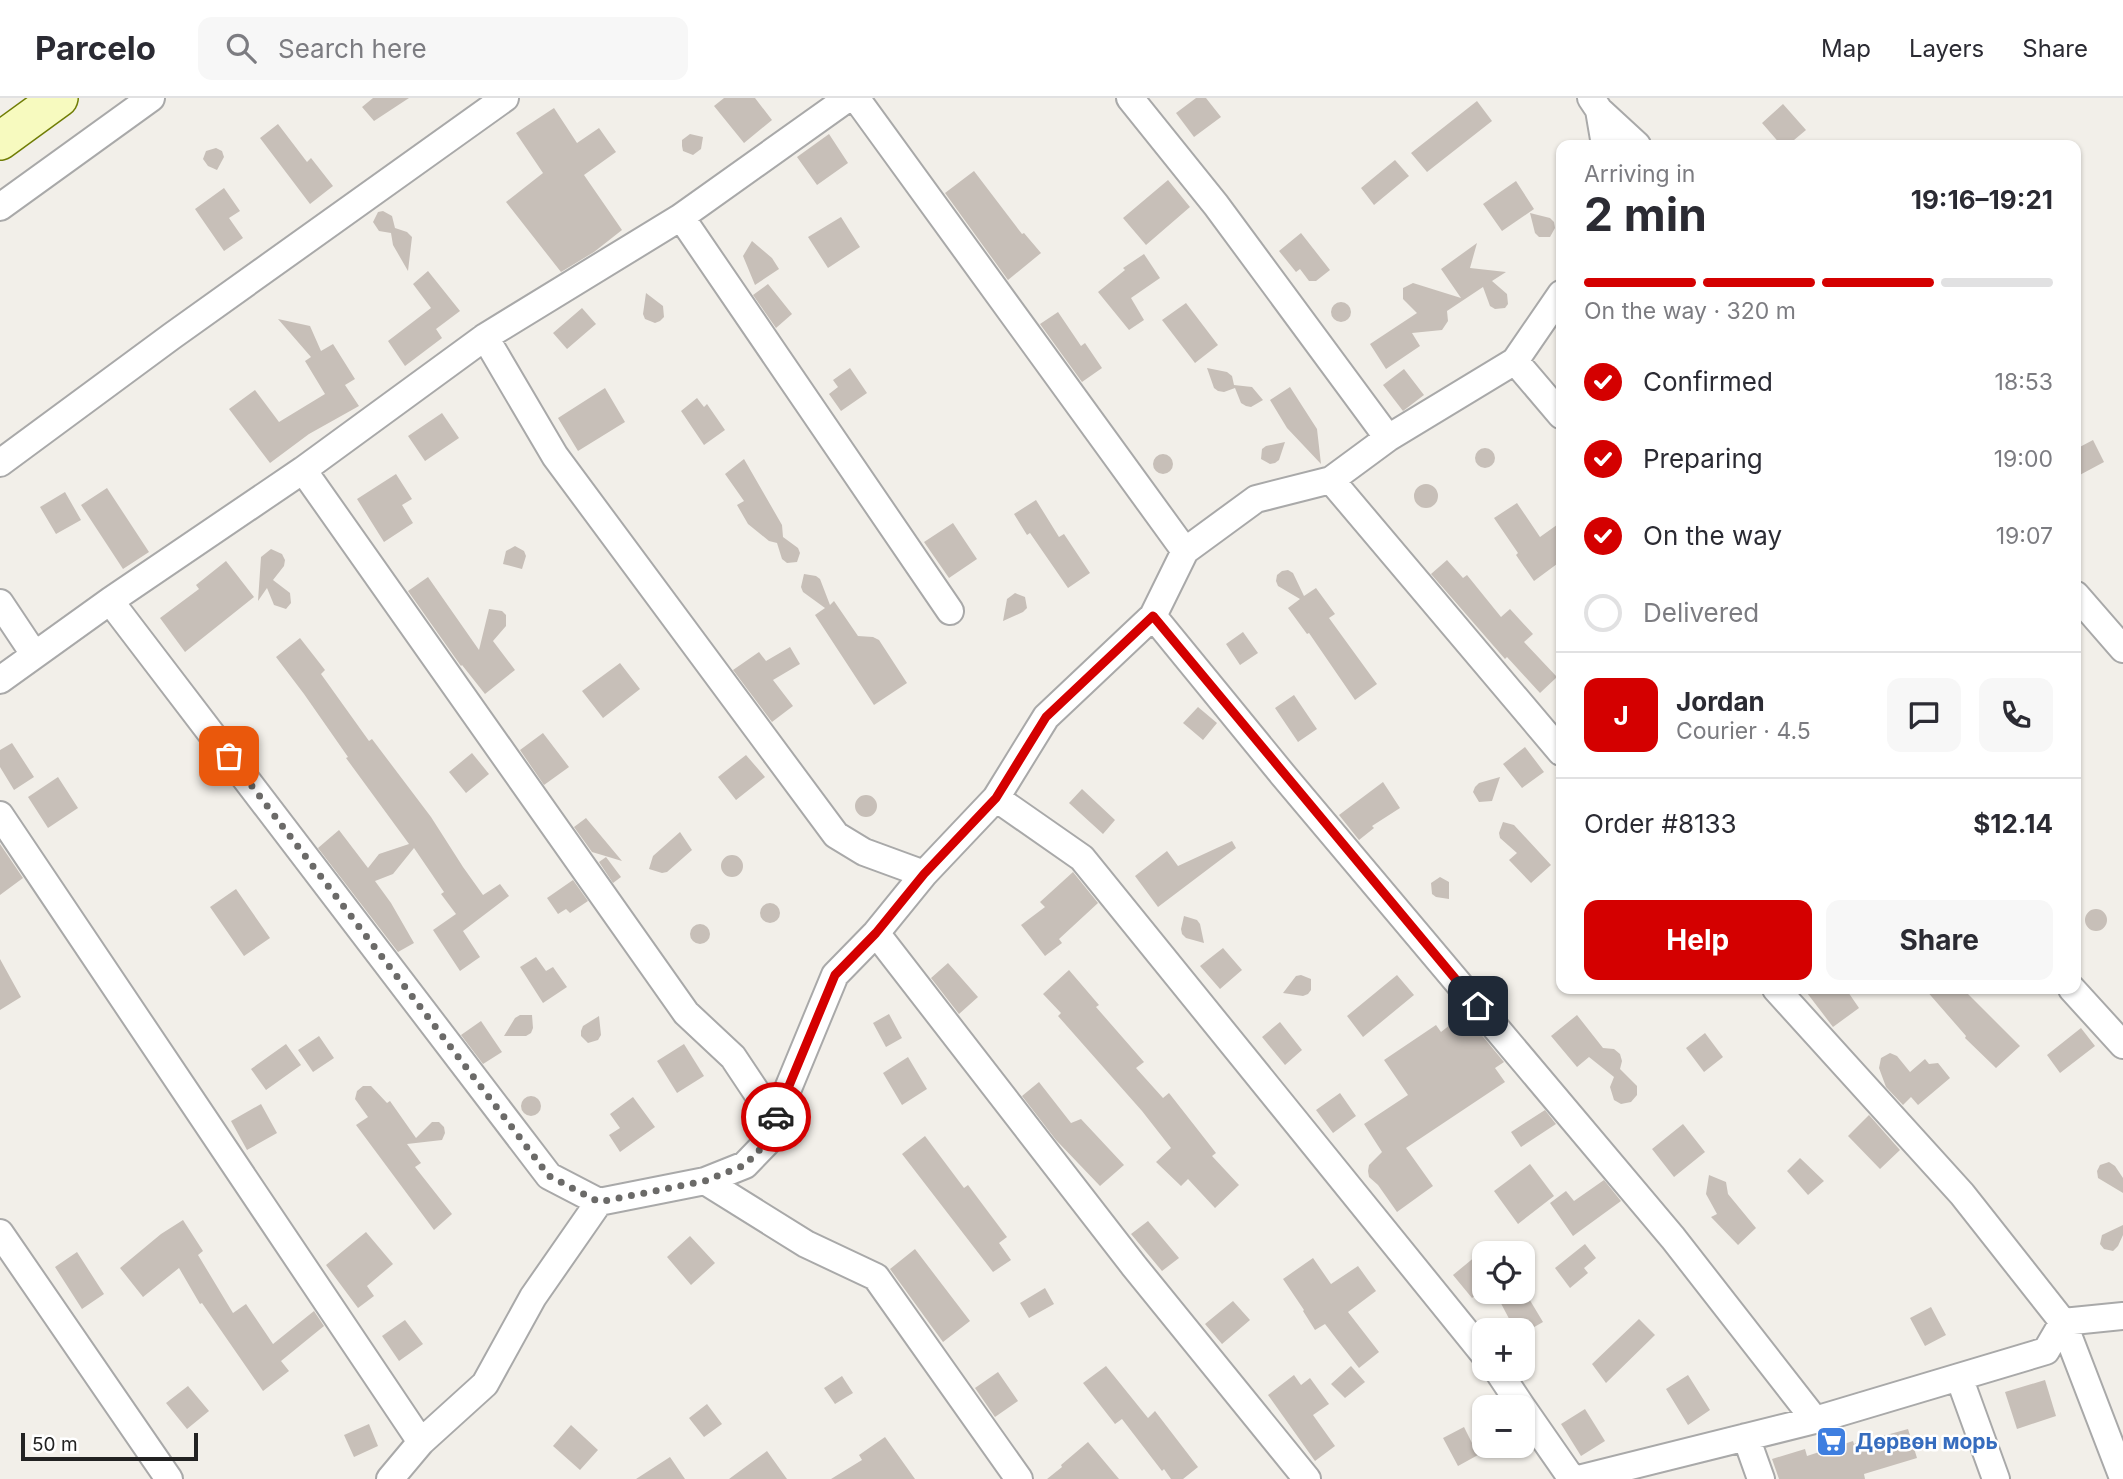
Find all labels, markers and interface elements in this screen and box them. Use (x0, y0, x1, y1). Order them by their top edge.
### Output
search box (198, 17, 688, 80)
text: Parcelo (35, 28, 156, 68)
icon: search (222, 29, 260, 67)
text: Search here (278, 33, 427, 64)
text: Map (1821, 34, 1871, 63)
text: Layers (1909, 34, 1984, 63)
text: Share (2022, 34, 2088, 63)
text: Arriving in (1584, 160, 1695, 188)
text: 19:16–19:21 (1911, 184, 2053, 215)
text: 2 min (1584, 186, 1707, 242)
text: On the way · 320 m (1584, 297, 1796, 325)
icon: check (1584, 363, 1622, 401)
text: Confirmed (1643, 366, 1773, 397)
text: 18:53 (1995, 368, 2053, 396)
icon: check (1584, 440, 1622, 478)
text: Preparing (1643, 443, 1763, 474)
text: 19:00 (1994, 445, 2053, 473)
icon: check (1584, 517, 1622, 555)
text: On the way (1643, 520, 1782, 551)
text: 19:07 (1996, 522, 2053, 550)
text: Delivered (1643, 597, 1759, 628)
button: chat (1887, 678, 1961, 752)
button: phone (1979, 678, 2053, 752)
text: Jordan (1676, 686, 1765, 717)
text: J (1613, 700, 1629, 731)
text: Courier · 4.5 (1676, 717, 1811, 745)
pin (199, 726, 259, 786)
icon: bag (210, 737, 248, 775)
text: Order #8133 (1584, 808, 1737, 839)
text: $12.14 (1973, 808, 2053, 839)
button: Help (1584, 900, 1812, 980)
button: Share (1826, 900, 2053, 980)
pin (1448, 976, 1508, 1036)
icon: home (1459, 987, 1497, 1025)
courier (741, 1082, 811, 1152)
icon: car (757, 1098, 795, 1136)
map controls (1472, 1241, 1535, 1458)
button: locate (1472, 1241, 1535, 1304)
button: + (1472, 1318, 1535, 1381)
button: − (1472, 1395, 1535, 1458)
supermarket icon: Дөрвөн морь (1815, 1424, 1849, 1458)
place label: Дөрвөн морь (1855, 1429, 1998, 1454)
scale bar (21, 1430, 198, 1462)
text: 50 m (32, 1433, 78, 1456)

